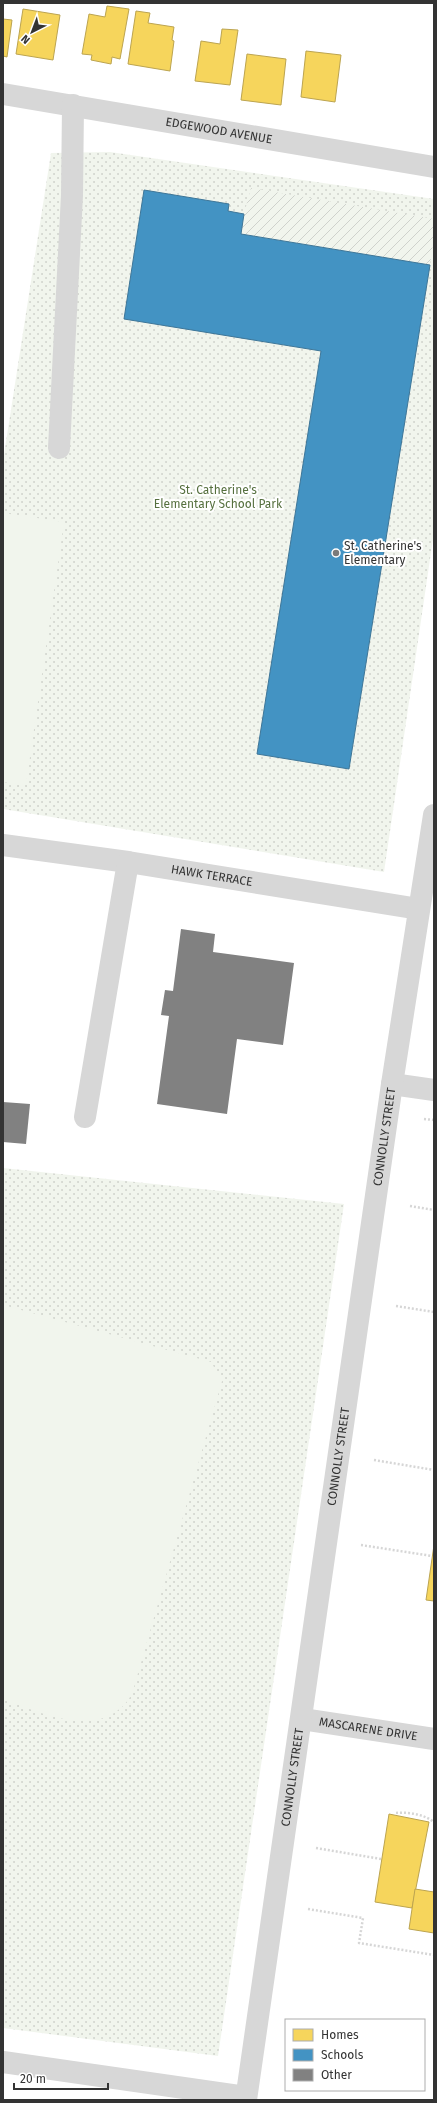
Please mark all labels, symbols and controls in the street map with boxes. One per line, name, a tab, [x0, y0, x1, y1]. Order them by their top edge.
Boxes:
north arrow	[12, 12, 52, 52]
text: N	[19, 32, 33, 46]
street label: EDGEWOOD AVENUE	[164, 115, 273, 146]
park label: St. Catherine's Elementary School Park	[154, 483, 283, 511]
place label: St. Catherine's Elementary	[344, 539, 422, 567]
marker: St. Catherine's Elementary	[331, 548, 341, 558]
street label: HAWK TERRACE	[170, 862, 254, 889]
street label: CONNOLLY STREET	[370, 1086, 398, 1187]
street label: CONNOLLY STREET	[324, 1406, 353, 1507]
street label: MASCARENE DRIVE	[318, 1715, 419, 1743]
street label: CONNOLLY STREET	[278, 1727, 306, 1827]
legend	[285, 2019, 425, 2091]
text: Homes	[321, 2028, 359, 2042]
text: Schools	[321, 2048, 364, 2062]
scale bar	[14, 2065, 108, 2091]
text: Other	[321, 2068, 352, 2082]
text: 20 m	[20, 2072, 46, 2086]

